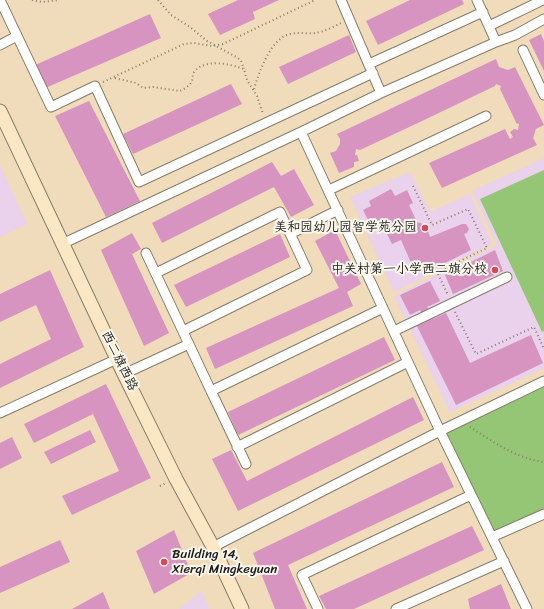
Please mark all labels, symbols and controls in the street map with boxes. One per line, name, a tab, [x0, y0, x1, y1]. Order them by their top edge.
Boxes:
place label: 美和园幼儿园智学苑分园	[274, 220, 417, 236]
marker: 美和园幼儿园智学苑分园	[420, 223, 430, 233]
place label: 中关村第一小学西二旗分校	[331, 262, 487, 278]
marker: 中关村第一小学西二旗分校	[490, 265, 500, 275]
street label: 西二旗西路	[98, 328, 140, 394]
place label: Building 14, Xierqi Mingkeyuan	[172, 547, 277, 578]
marker: Building 14, Xierqi Mingkeyuan	[159, 557, 169, 567]

